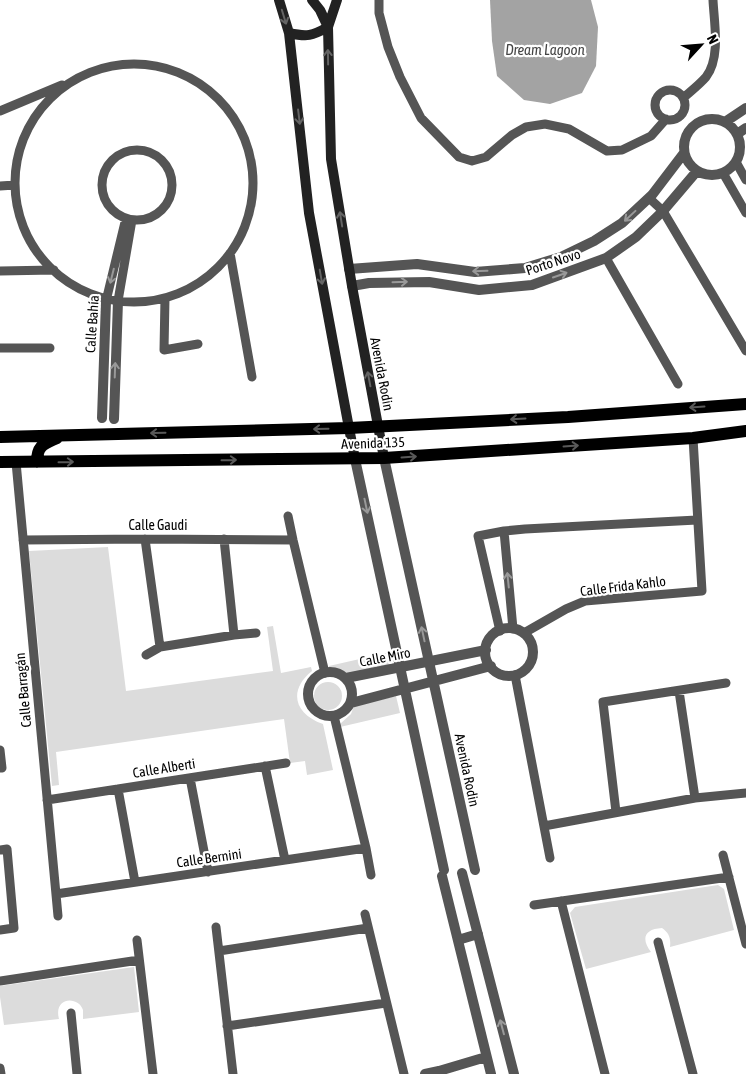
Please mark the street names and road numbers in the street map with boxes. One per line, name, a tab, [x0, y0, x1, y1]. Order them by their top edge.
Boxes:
street label: Porto Novo	[524, 246, 582, 278]
street label: Calle Bahía	[82, 294, 102, 354]
street label: Avenida Rodin	[367, 336, 397, 412]
street label: Avenida 135	[341, 434, 405, 452]
street label: Calle Gaudi	[129, 517, 187, 533]
street label: Calle Frida Kahlo	[579, 573, 667, 599]
street label: Calle Miro	[358, 644, 412, 670]
street label: Calle Barragán	[12, 652, 34, 728]
street label: Avenida Rodin	[451, 732, 483, 808]
street label: Calle Alberti	[132, 755, 196, 781]
street label: Calle Bernini	[175, 846, 243, 870]

